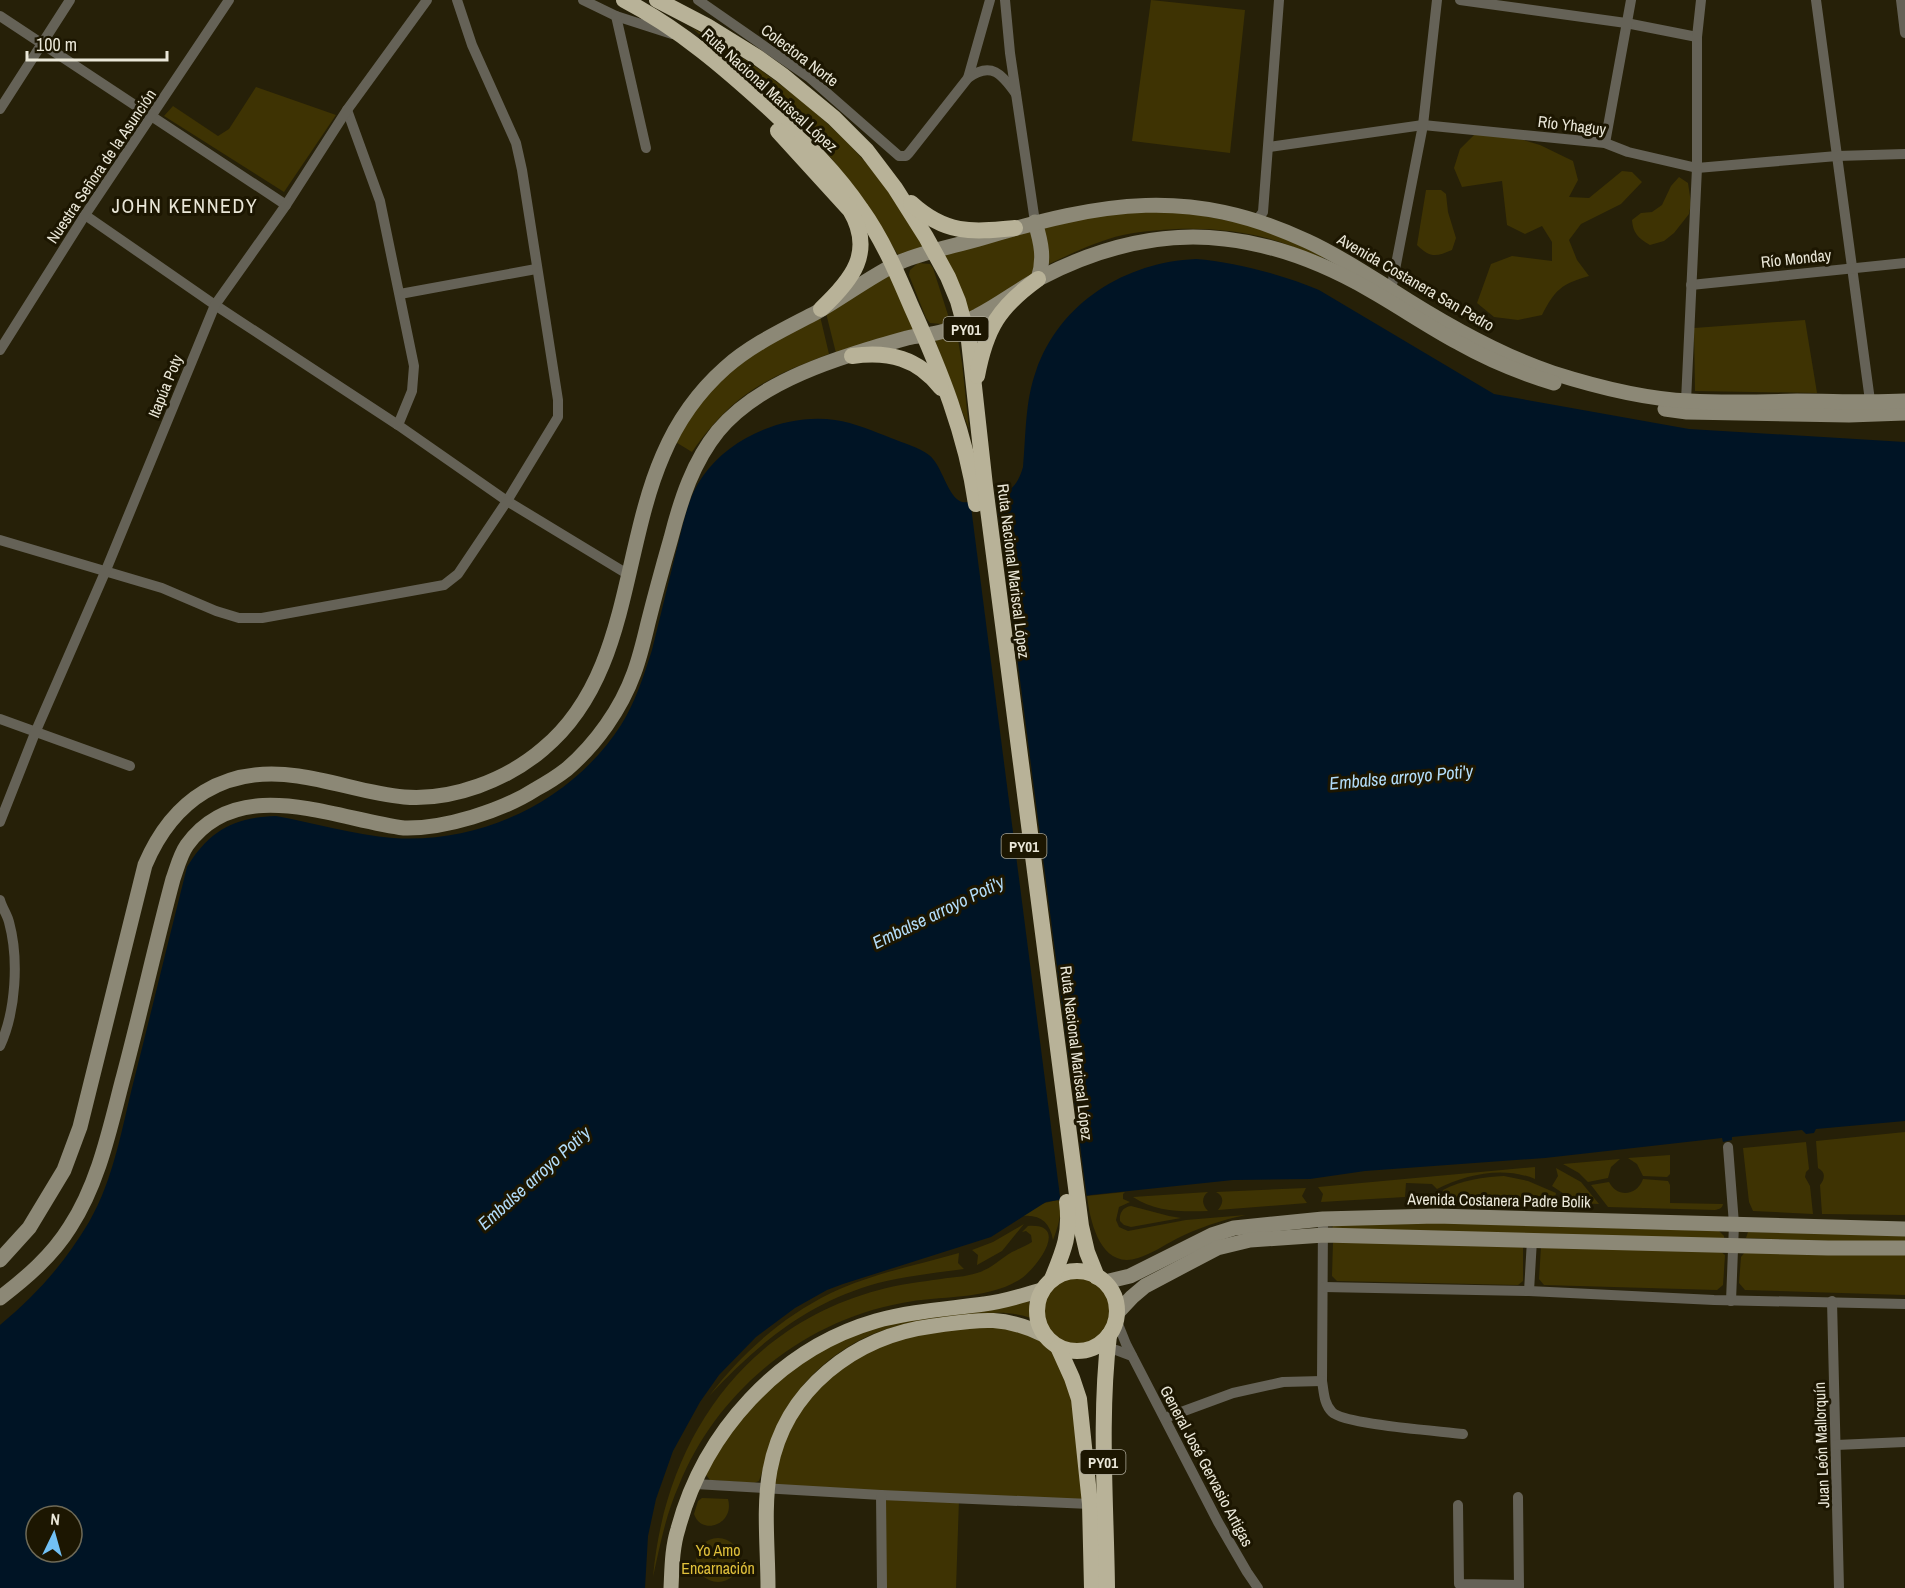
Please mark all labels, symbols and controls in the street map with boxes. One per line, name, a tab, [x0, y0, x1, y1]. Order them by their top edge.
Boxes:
street label: Colectora Norte	[757, 19, 843, 91]
street label: Ruta Nacional Mariscal López	[697, 23, 843, 157]
scale bar	[27, 24, 166, 62]
text: 100 m	[36, 32, 77, 57]
street label: Nuestra Señora de la Asunción	[41, 85, 161, 247]
street label: Río Yhaguy	[1537, 110, 1608, 140]
district label: JOHN KENNEDY	[112, 192, 258, 219]
street label: Avenida Costanera San Pedro	[1333, 228, 1498, 336]
street label: Río Monday	[1760, 243, 1833, 273]
road number: PY01	[944, 317, 988, 341]
street label: Itapúa Poty	[142, 351, 188, 421]
street label: Ruta Nacional Mariscal López	[992, 482, 1036, 660]
water label: Embalse arroyo Poti'y	[1328, 758, 1475, 796]
road number: PY01	[1002, 834, 1046, 858]
water label: Embalse arroyo Poti'y	[868, 869, 1010, 955]
street label: Ruta Nacional Mariscal López	[1055, 964, 1099, 1142]
water label: Embalse arroyo Poti'y	[472, 1119, 597, 1235]
street label: Avenida Costanera Padre Bolik	[1406, 1187, 1591, 1213]
street label: General José Gervasio Artigas	[1155, 1382, 1259, 1550]
street label: Juan León Mallorquín	[1808, 1382, 1834, 1508]
road number: PY01	[1080, 1450, 1126, 1474]
north arrow	[24, 1504, 84, 1564]
text: N	[50, 1508, 61, 1530]
park label: Yo Amo Encarnación	[681, 1539, 755, 1579]

